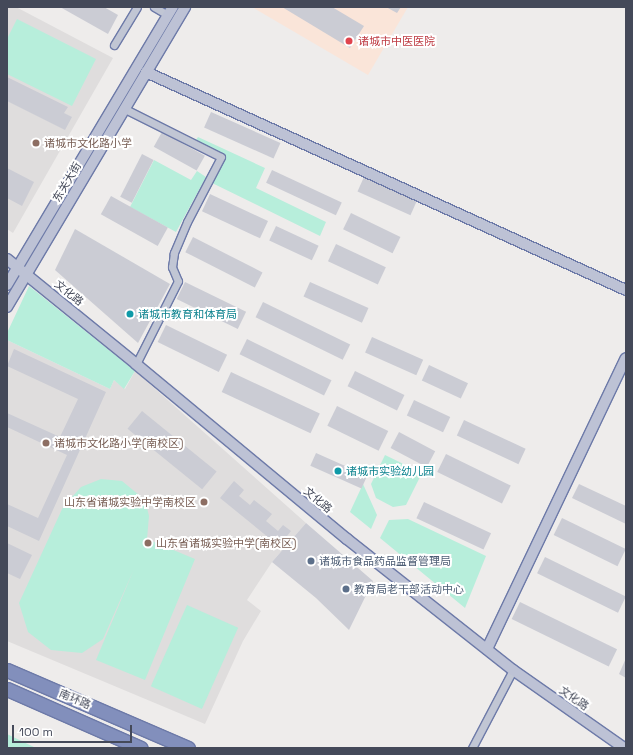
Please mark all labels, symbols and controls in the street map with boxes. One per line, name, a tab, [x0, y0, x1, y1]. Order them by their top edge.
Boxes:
place label: 诸城市中医医院	[358, 34, 435, 48]
marker: 诸城市中医医院	[343, 35, 355, 47]
place label: 诸城市文化路小学	[44, 136, 132, 150]
marker: 诸城市文化路小学	[31, 138, 41, 148]
street label: 东关大街	[50, 160, 84, 204]
street label: 文化路	[52, 277, 86, 309]
place label: 诸城市教育和体育局	[138, 307, 237, 321]
marker: 诸城市教育和体育局	[125, 309, 135, 319]
place label: 诸城市文化路小学(南校区)	[54, 436, 183, 450]
marker: 诸城市文化路小学(南校区)	[41, 438, 51, 448]
place label: 诸城市实验幼儿园	[346, 464, 434, 478]
marker: 诸城市实验幼儿园	[333, 466, 343, 476]
street label: 文化路	[301, 484, 335, 516]
place label: 山东省诸城实验中学南校区	[64, 495, 196, 509]
marker: 山东省诸城实验中学南校区	[199, 497, 209, 507]
place label: 山东省诸城实验中学(南校区)	[156, 536, 296, 550]
marker: 山东省诸城实验中学(南校区)	[143, 538, 153, 548]
place label: 诸城市食品药品监督管理局	[319, 554, 451, 568]
marker: 诸城市食品药品监督管理局	[306, 556, 316, 566]
place label: 教育局老干部活动中心	[354, 582, 464, 596]
marker: 教育局老干部活动中心	[341, 584, 351, 594]
street label: 文化路	[557, 683, 591, 713]
street label: 南环路	[57, 686, 93, 712]
scale bar	[14, 717, 134, 743]
text: 100 m	[19, 724, 53, 740]

